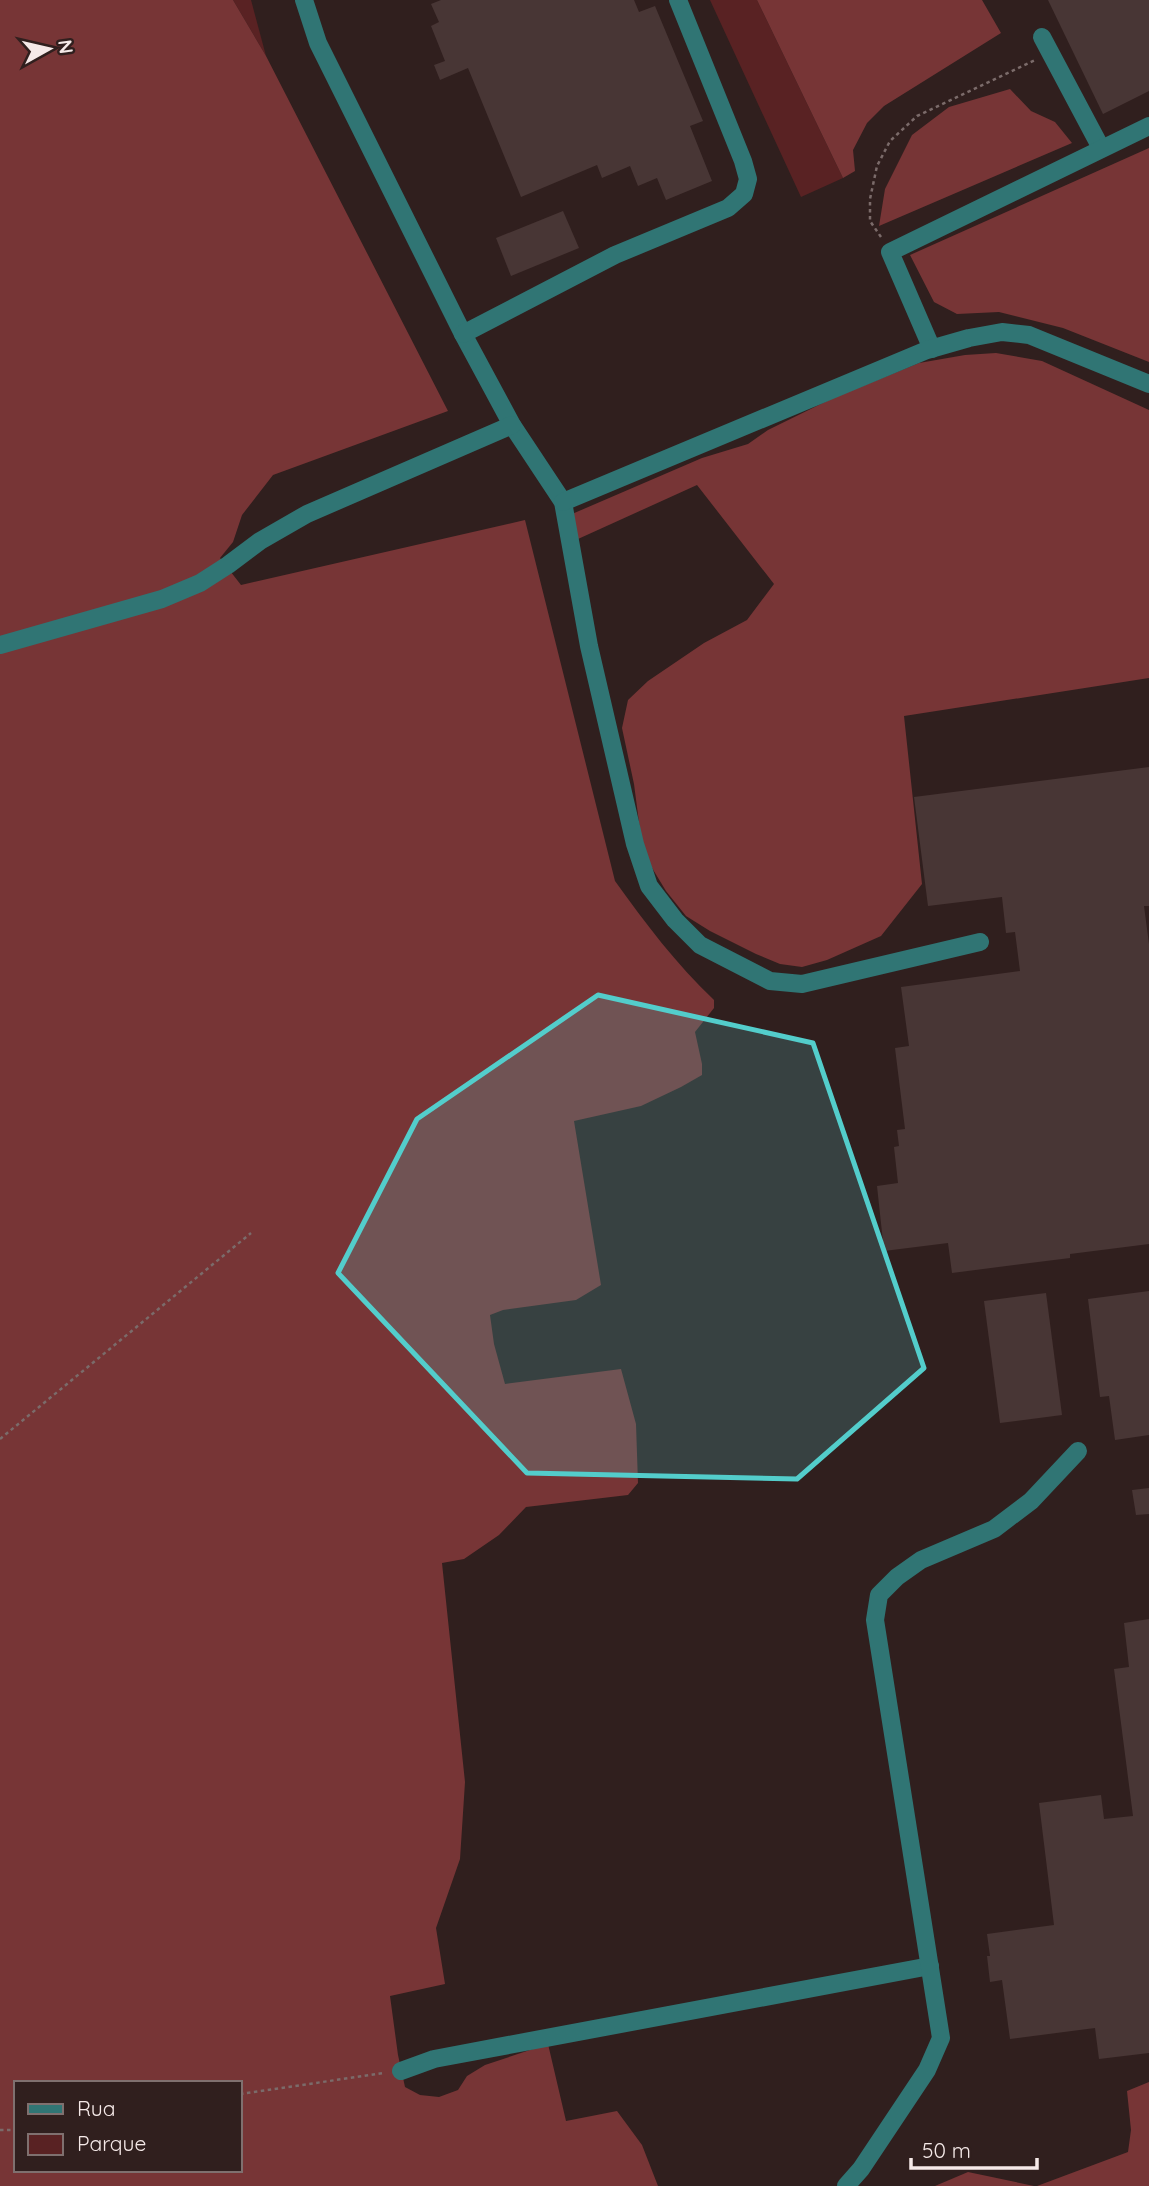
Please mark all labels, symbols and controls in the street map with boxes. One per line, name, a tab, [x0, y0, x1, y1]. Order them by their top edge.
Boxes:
north arrow	[14, 14, 84, 84]
text: N	[53, 38, 79, 55]
legend	[14, 2081, 242, 2172]
text: Rua	[77, 2095, 116, 2121]
scale bar	[911, 2126, 1037, 2170]
text: Parque	[77, 2130, 146, 2156]
text: 50 m	[922, 2137, 971, 2163]

